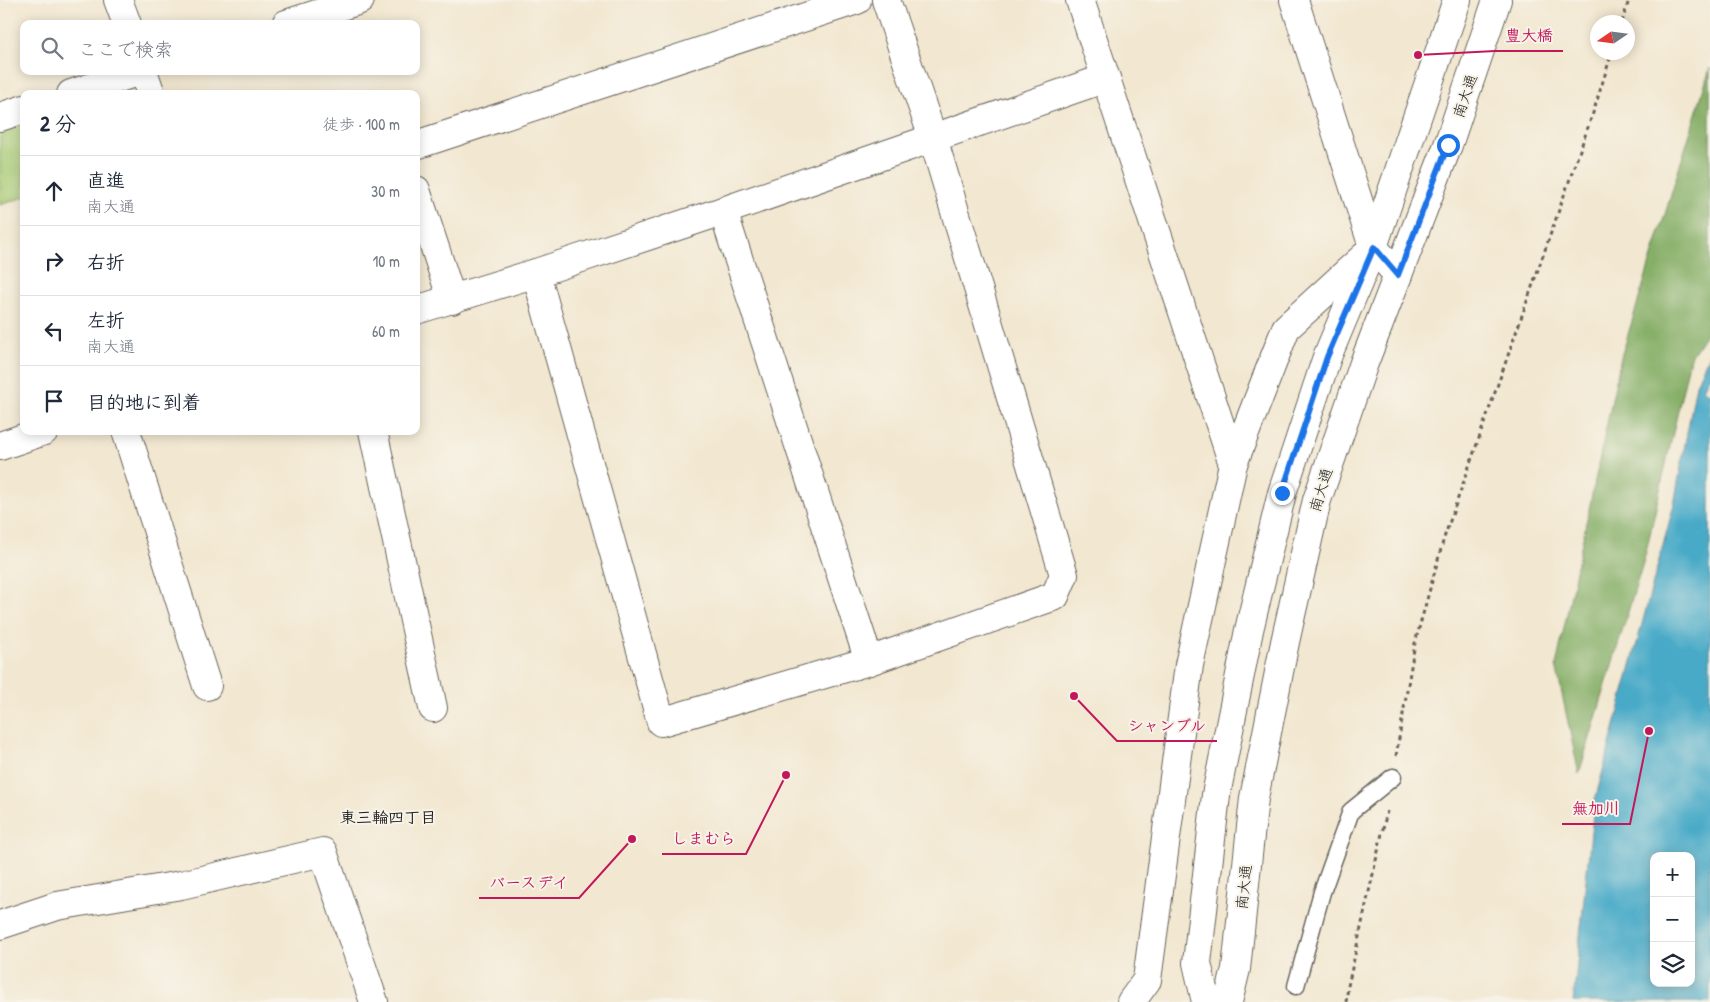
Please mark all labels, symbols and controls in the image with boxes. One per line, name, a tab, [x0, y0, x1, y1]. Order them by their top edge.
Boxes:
north arrow	[1590, 15, 1635, 60]
search box	[20, 20, 420, 75]
callout: 豊大橋	[1495, 20, 1563, 51]
text: 豊大橋	[1505, 24, 1553, 46]
icon: search	[38, 34, 66, 62]
text: ここで検索	[78, 36, 173, 62]
street label: 南大通	[1447, 71, 1482, 121]
text: 2 分	[40, 109, 76, 138]
text: 徒歩 · 100 m	[323, 113, 400, 135]
route start	[1437, 134, 1460, 157]
text: 直進	[87, 167, 125, 193]
icon: ahead	[40, 177, 68, 205]
text: 30 m	[371, 180, 400, 202]
text: 南大通	[87, 195, 135, 217]
icon: right	[40, 247, 68, 275]
text: 右折	[87, 249, 125, 275]
text: 10 m	[372, 250, 400, 272]
text: 左折	[87, 307, 125, 333]
icon: left	[40, 317, 68, 345]
text: 60 m	[372, 320, 400, 342]
text: 南大通	[87, 335, 135, 357]
icon: arrive	[40, 387, 68, 415]
text: 目的地に到着	[87, 389, 201, 415]
street label: 南大通	[1304, 465, 1337, 514]
route end	[1271, 482, 1294, 505]
callout: シャンブル	[1117, 710, 1217, 741]
text: シャンブル	[1128, 714, 1206, 736]
callout: 無加川	[1562, 793, 1630, 824]
text: 無加川	[1572, 797, 1620, 819]
district label: 東三輪四丁目	[340, 806, 436, 828]
callout: しまむら	[662, 823, 746, 854]
text: しまむら	[672, 827, 736, 849]
map controls	[1650, 852, 1695, 987]
button: +	[1650, 852, 1695, 897]
street label: 南大通	[1231, 863, 1256, 910]
callout: バースデイ	[479, 867, 579, 898]
text: バースデイ	[489, 871, 569, 893]
button: −	[1650, 897, 1695, 942]
button: layers	[1650, 942, 1695, 987]

